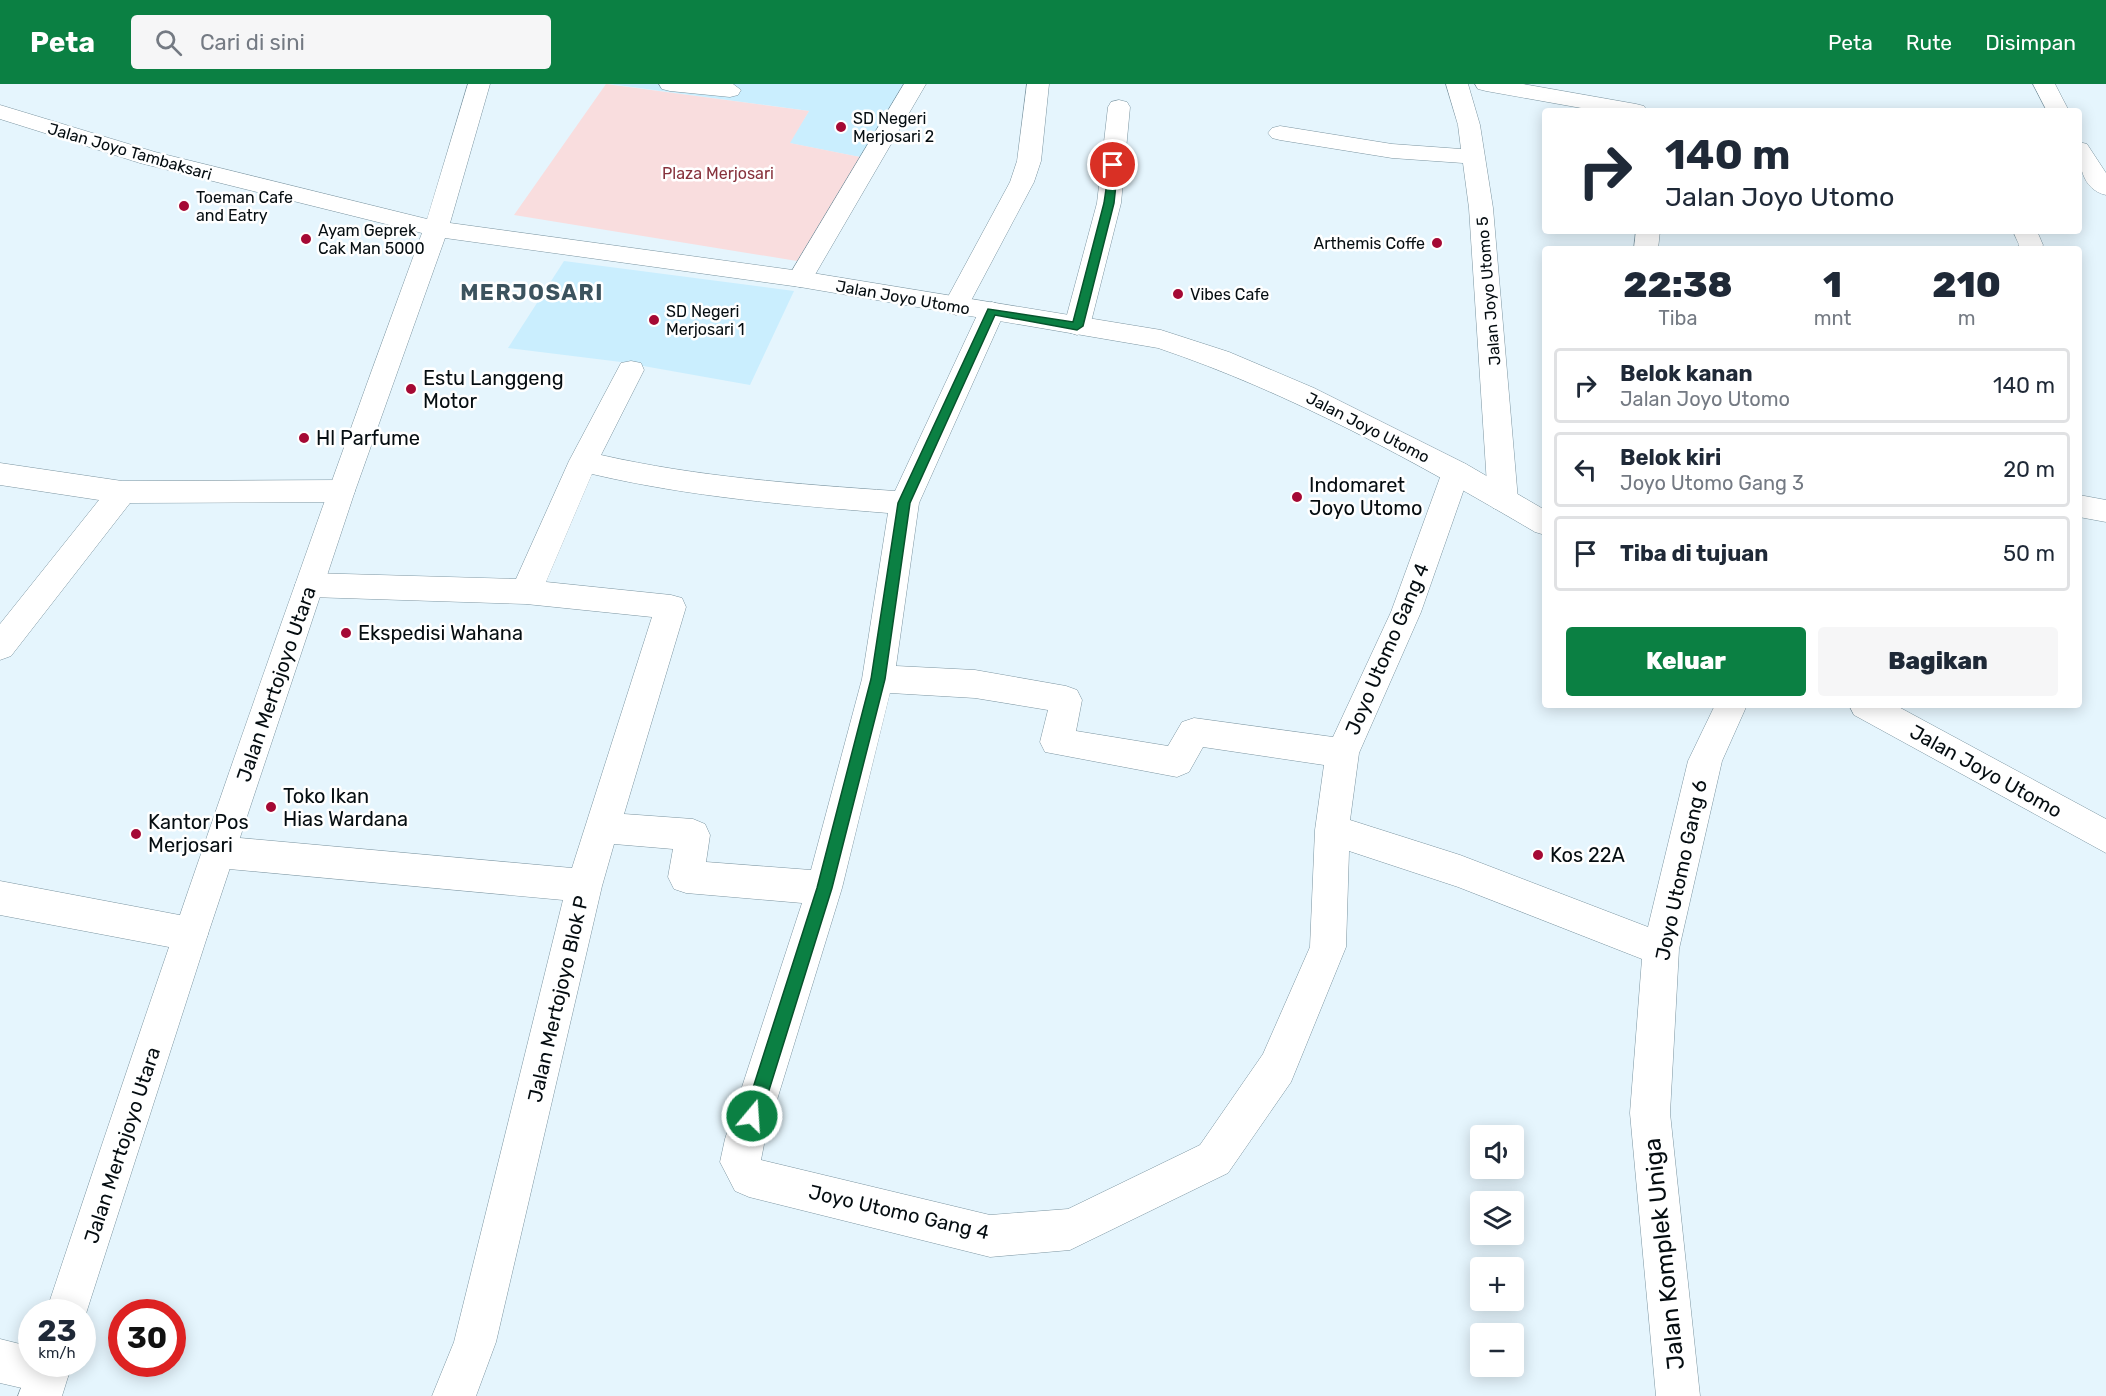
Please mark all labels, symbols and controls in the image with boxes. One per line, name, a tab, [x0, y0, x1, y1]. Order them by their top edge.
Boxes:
search box	[131, 15, 551, 69]
text: Peta	[30, 26, 95, 59]
icon: search	[152, 26, 185, 59]
text: Cari di sini	[200, 29, 305, 56]
text: Peta	[1828, 30, 1873, 55]
text: Rute	[1906, 30, 1952, 55]
text: Disimpan	[1985, 30, 2076, 55]
place label: SD Negeri Merjosari 2	[853, 109, 934, 146]
street label: Jalan Joyo Tambaksari	[46, 119, 214, 184]
marker: SD Negeri Merjosari 2	[834, 120, 848, 134]
text: 140 m	[1665, 130, 1791, 180]
icon: right	[1566, 132, 1644, 210]
pin	[1087, 139, 1138, 190]
icon: arrive	[1096, 148, 1129, 181]
park label: Plaza Merjosari	[662, 164, 774, 183]
text: Jalan Joyo Utomo	[1665, 181, 1894, 213]
place label: Toeman Cafe and Eatry	[196, 188, 293, 225]
marker: Toeman Cafe and Eatry	[177, 199, 191, 213]
street label: Jalan Joyo Utomo 5	[1473, 216, 1504, 366]
place label: Ayam Geprek Cak Man 5000	[318, 221, 425, 258]
marker: Ayam Geprek Cak Man 5000	[299, 232, 313, 246]
place label: Arthemis Coffe	[1313, 234, 1425, 253]
marker: Arthemis Coffe	[1430, 236, 1444, 250]
text: 22:38	[1623, 263, 1733, 306]
text: 1	[1823, 263, 1842, 306]
text: 210	[1932, 263, 2001, 306]
street label: Jalan Joyo Utomo	[834, 276, 972, 319]
district label: MERJOSARI	[460, 279, 604, 306]
place label: Vibes Cafe	[1190, 285, 1269, 304]
marker: Vibes Cafe	[1171, 287, 1185, 301]
place label: SD Negeri Merjosari 1	[666, 302, 745, 339]
text: Tiba	[1658, 306, 1697, 330]
text: mnt	[1814, 306, 1851, 330]
text: m	[1958, 306, 1976, 330]
marker: SD Negeri Merjosari 1	[647, 313, 661, 327]
text: Belok kanan	[1620, 360, 1753, 387]
place label: Estu Langgeng Motor	[423, 366, 564, 413]
icon: right	[1569, 369, 1602, 402]
text: 140 m	[1993, 372, 2055, 399]
marker: Estu Langgeng Motor	[404, 382, 418, 396]
text: Jalan Joyo Utomo	[1620, 387, 1790, 411]
street label: Jalan Joyo Utomo	[1303, 388, 1433, 467]
place label: Hl Parfume	[316, 426, 420, 450]
marker: Hl Parfume	[297, 431, 311, 445]
text: Belok kiri	[1620, 444, 1721, 471]
icon: left	[1569, 453, 1602, 486]
text: 20 m	[2003, 456, 2055, 483]
text: Joyo Utomo Gang 3	[1620, 471, 1804, 495]
place label: Indomaret Joyo Utomo	[1309, 473, 1422, 520]
marker: Indomaret Joyo Utomo	[1290, 490, 1304, 504]
icon: arrive	[1569, 537, 1602, 570]
text: Tiba di tujuan	[1620, 540, 1768, 567]
text: 50 m	[2003, 540, 2055, 567]
street label: Joyo Utomo Gang 4	[1340, 559, 1434, 739]
street label: Jalan Mertojoyo Utara	[231, 583, 321, 785]
place label: Ekspedisi Wahana	[358, 621, 523, 645]
marker: Ekspedisi Wahana	[339, 626, 353, 640]
button: Keluar	[1566, 627, 1806, 696]
button: Bagikan	[1818, 627, 2058, 696]
street label: Jalan Joyo Utomo	[1906, 719, 2066, 823]
street label: Joyo Utomo Gang 6	[1650, 778, 1712, 962]
place label: Toko Ikan Hias Wardana	[283, 784, 408, 831]
marker: Toko Ikan Hias Wardana	[264, 800, 278, 814]
place label: Kantor Pos Merjosari	[148, 810, 249, 857]
marker: Kantor Pos Merjosari	[129, 827, 143, 841]
place label: Kos 22A	[1550, 843, 1625, 867]
marker: Kos 22A	[1531, 848, 1545, 862]
street label: Jalan Mertojoyo Blok P	[523, 893, 593, 1105]
street label: Jalan Mertojoyo Utara	[79, 1044, 165, 1246]
position arrow	[720, 1084, 784, 1148]
map controls	[1470, 1125, 1524, 1377]
button: sound	[1470, 1125, 1524, 1179]
street label: Jalan Komplek Uniga	[1638, 1137, 1690, 1371]
street label: Joyo Utomo Gang 4	[806, 1180, 992, 1244]
button: layers	[1470, 1191, 1524, 1245]
button: +	[1470, 1257, 1524, 1311]
speed limit sign: 30	[108, 1299, 186, 1377]
text: 23	[37, 1313, 77, 1349]
button: −	[1470, 1323, 1524, 1377]
text: km/h	[38, 1344, 76, 1362]

